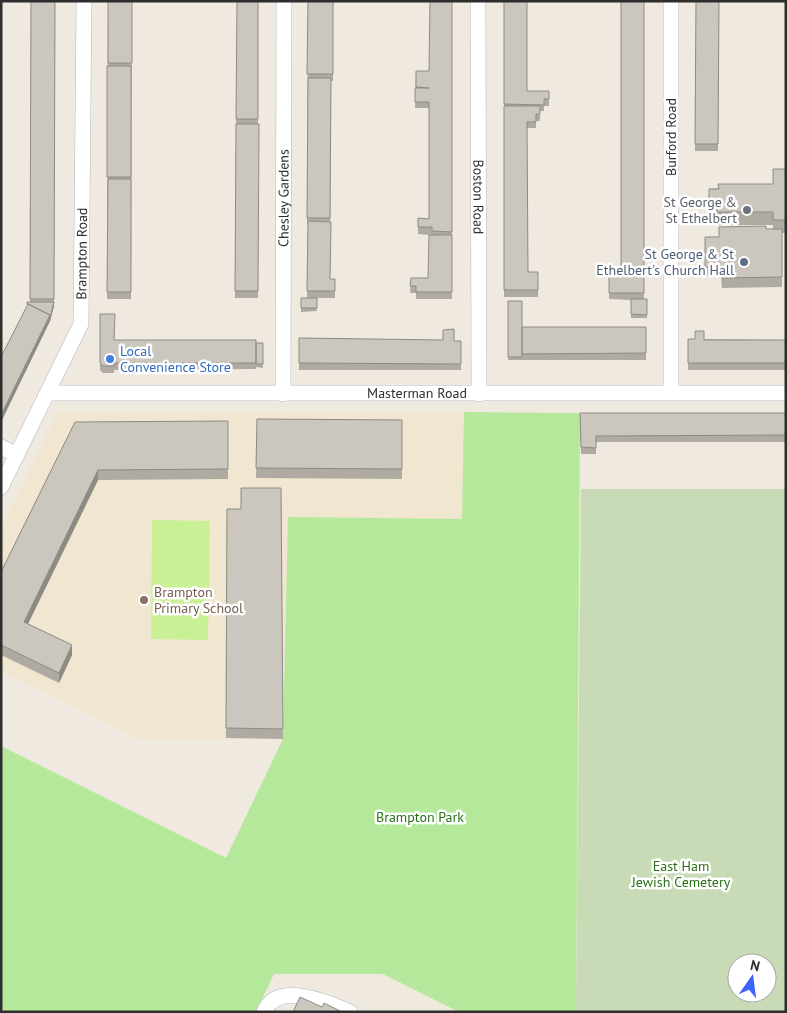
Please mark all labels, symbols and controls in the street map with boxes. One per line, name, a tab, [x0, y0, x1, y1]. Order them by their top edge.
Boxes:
street label: Burford Road	[662, 98, 680, 176]
street label: Chesley Gardens	[274, 149, 293, 247]
street label: Boston Road	[469, 160, 488, 234]
place label: St George & St Ethelbert	[664, 193, 737, 227]
marker: St George & St Ethelbert	[741, 204, 753, 216]
street label: Brampton Road	[72, 207, 91, 300]
place label: St George & St Ethelbert's Church Hall	[596, 245, 734, 279]
marker: St George & St Ethelbert's Church Hall	[738, 256, 750, 268]
place label: Local Convenience Store	[120, 342, 231, 376]
marker: Local Convenience Store	[104, 353, 116, 365]
street label: Masterman Road	[367, 384, 467, 402]
place label: Brampton Primary School	[154, 583, 243, 617]
marker: Brampton Primary School	[138, 594, 150, 606]
park label: Brampton Park	[376, 808, 464, 826]
park label: East Ham Jewish Cemetery	[631, 857, 731, 891]
north arrow	[727, 953, 777, 1003]
text: N	[749, 956, 762, 975]

